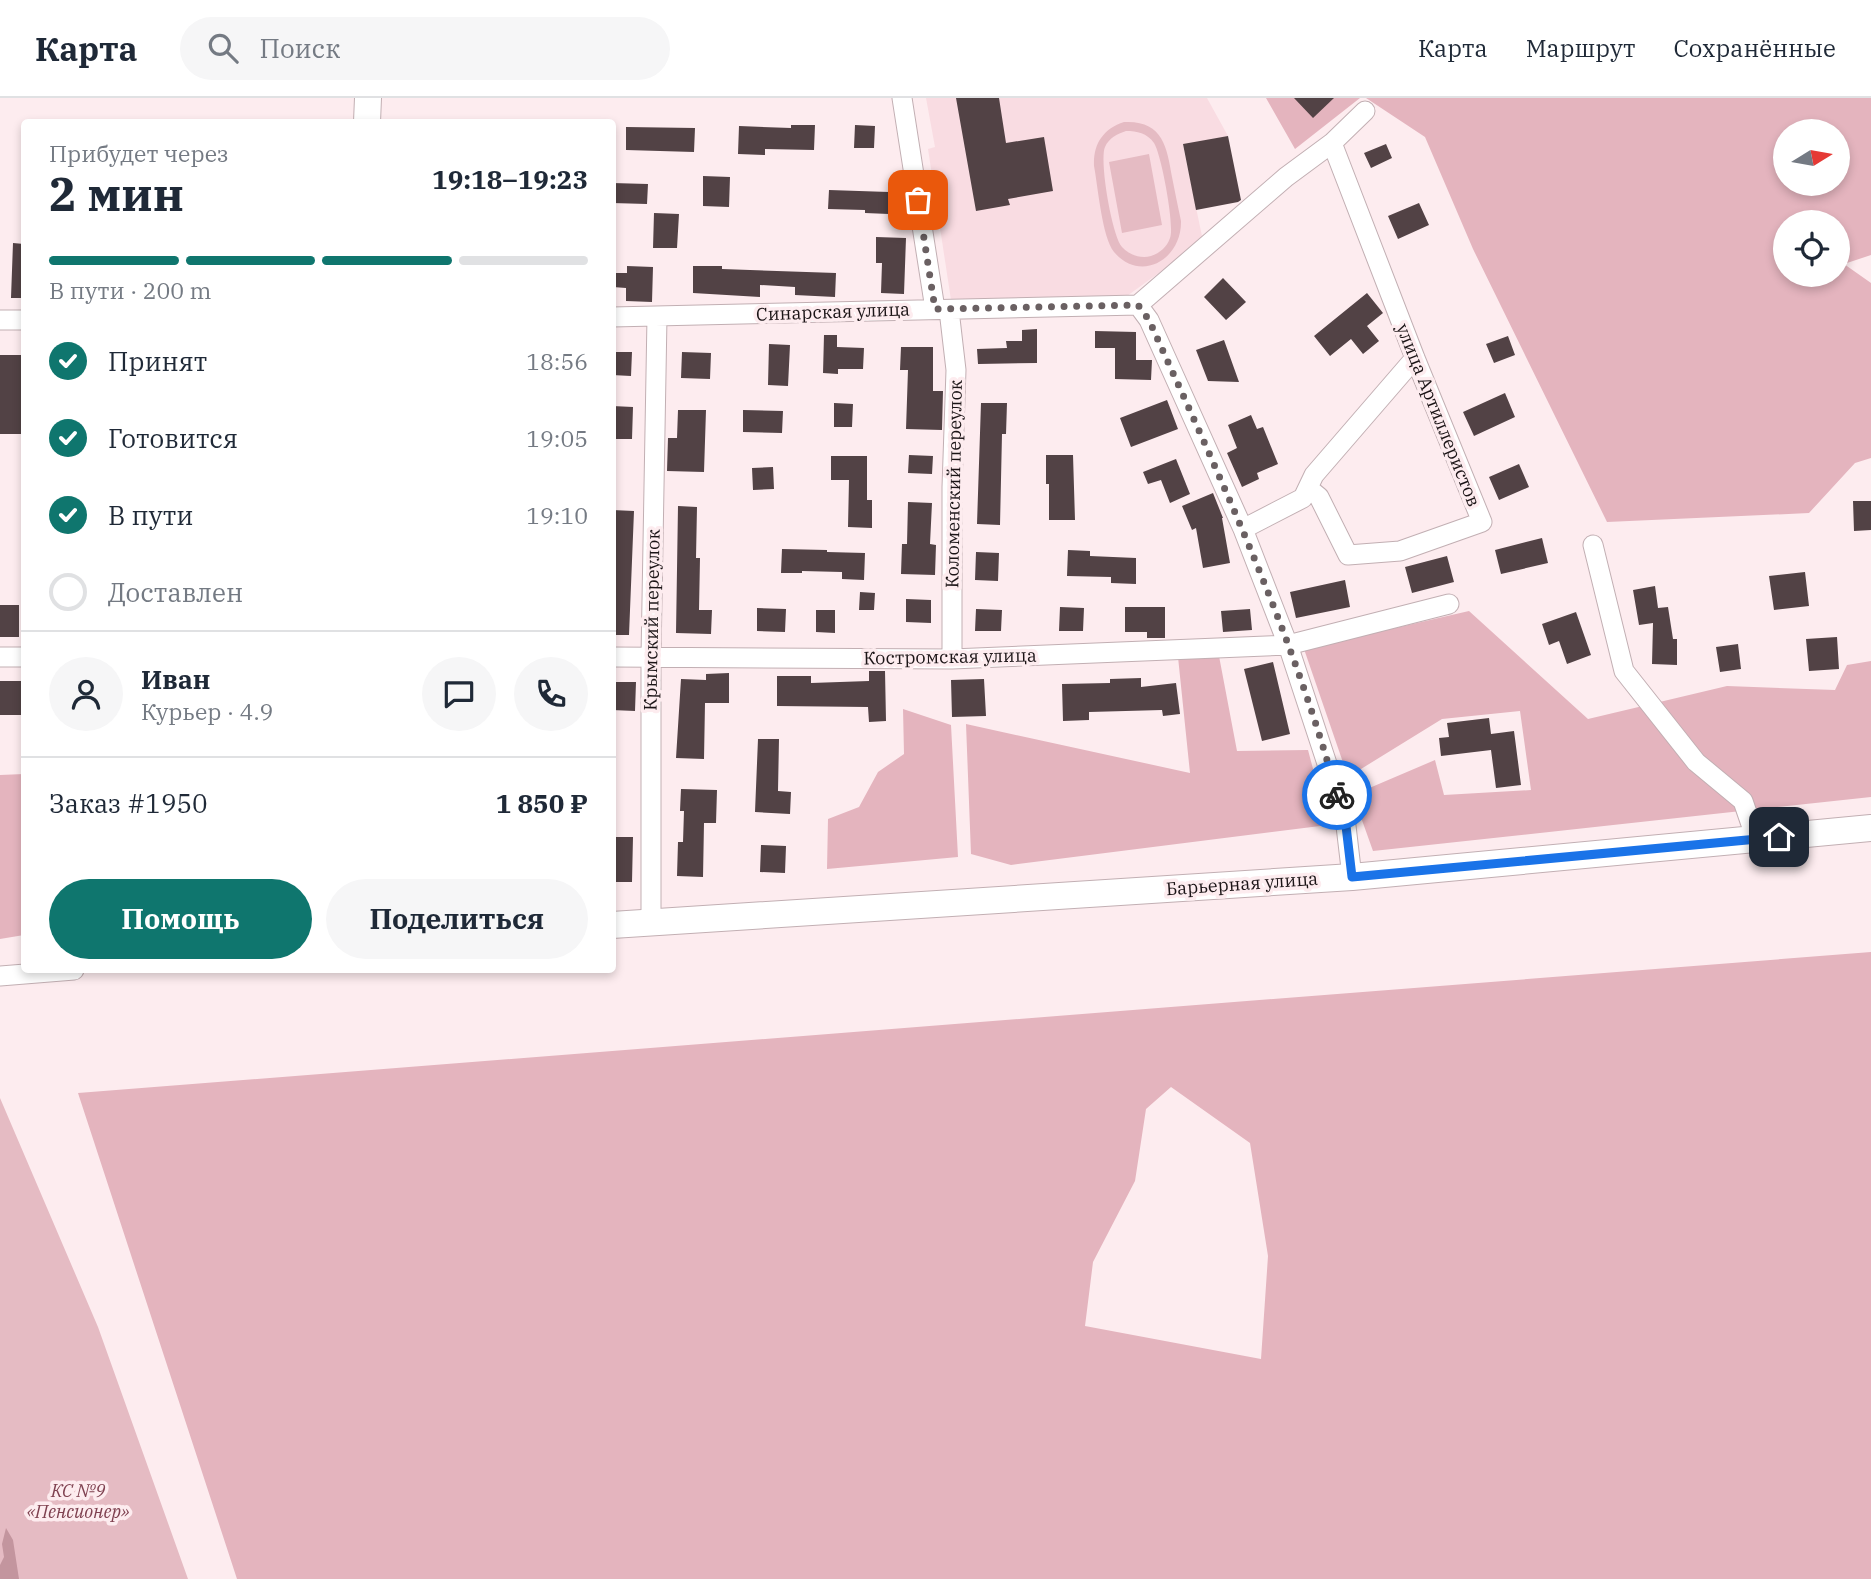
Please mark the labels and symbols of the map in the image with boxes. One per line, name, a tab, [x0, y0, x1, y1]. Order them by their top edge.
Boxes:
north arrow	[1773, 119, 1850, 196]
pin	[888, 170, 948, 230]
street label: Синарская улица	[756, 297, 910, 326]
street label: улица Артиллеристов	[1391, 320, 1486, 510]
street label: Коломенский переулок	[940, 379, 967, 588]
street label: Крымский переулок	[638, 529, 665, 711]
street label: Костромская улица	[863, 643, 1037, 670]
courier	[1302, 760, 1372, 830]
pin	[1749, 807, 1809, 867]
street label: Барьерная улица	[1165, 867, 1319, 900]
park label: КС №9 «Пенсионер»	[26, 1479, 130, 1523]

